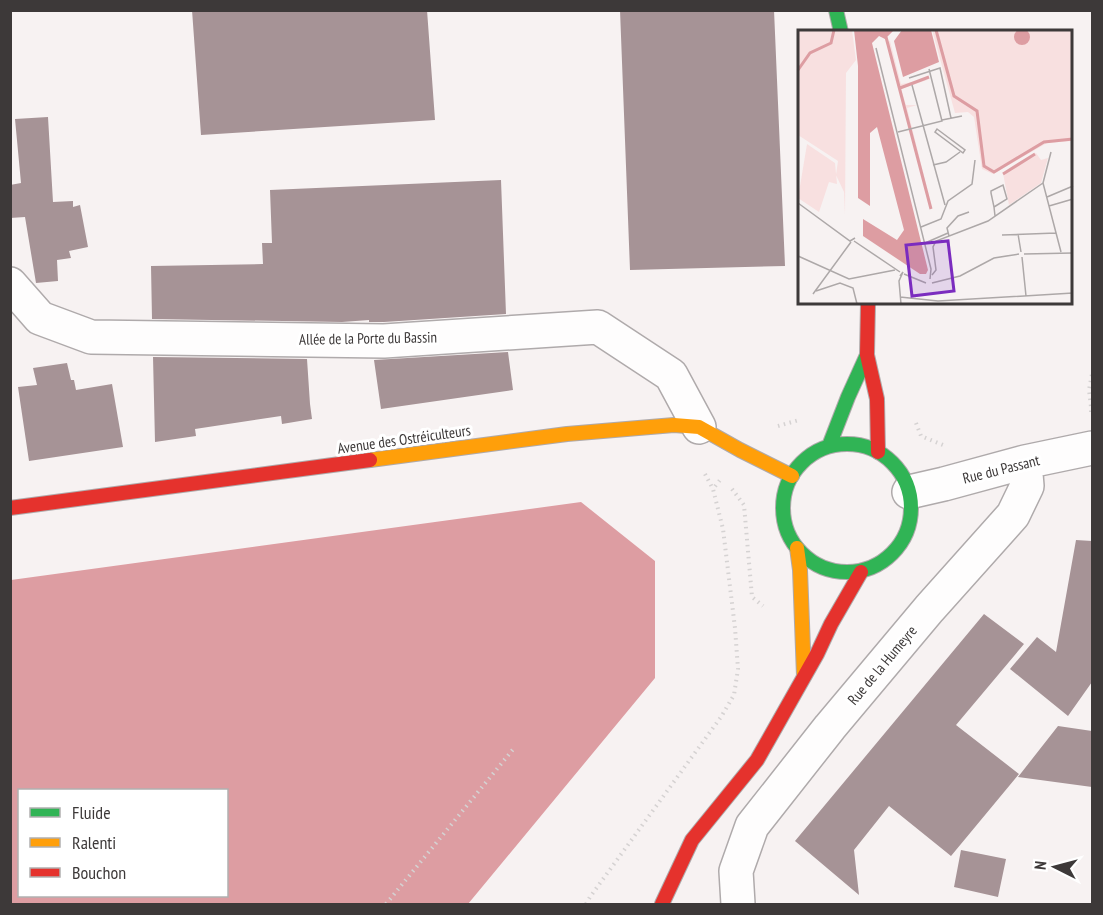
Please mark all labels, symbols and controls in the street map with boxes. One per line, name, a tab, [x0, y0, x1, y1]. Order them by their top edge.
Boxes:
inset map	[798, 30, 1073, 304]
street label: Allée de la Porte du Bassin	[299, 327, 437, 349]
street label: Avenue des Ostréiculteurs	[336, 420, 472, 458]
street label: Rue du Passant	[961, 450, 1041, 488]
street label: Rue de la Humeyre	[843, 621, 921, 709]
legend	[18, 789, 228, 897]
text: Fluide	[72, 801, 111, 824]
text: Ralenti	[72, 831, 116, 854]
north arrow	[1025, 837, 1085, 897]
text: N	[1030, 860, 1050, 871]
text: Bouchon	[72, 861, 126, 884]

